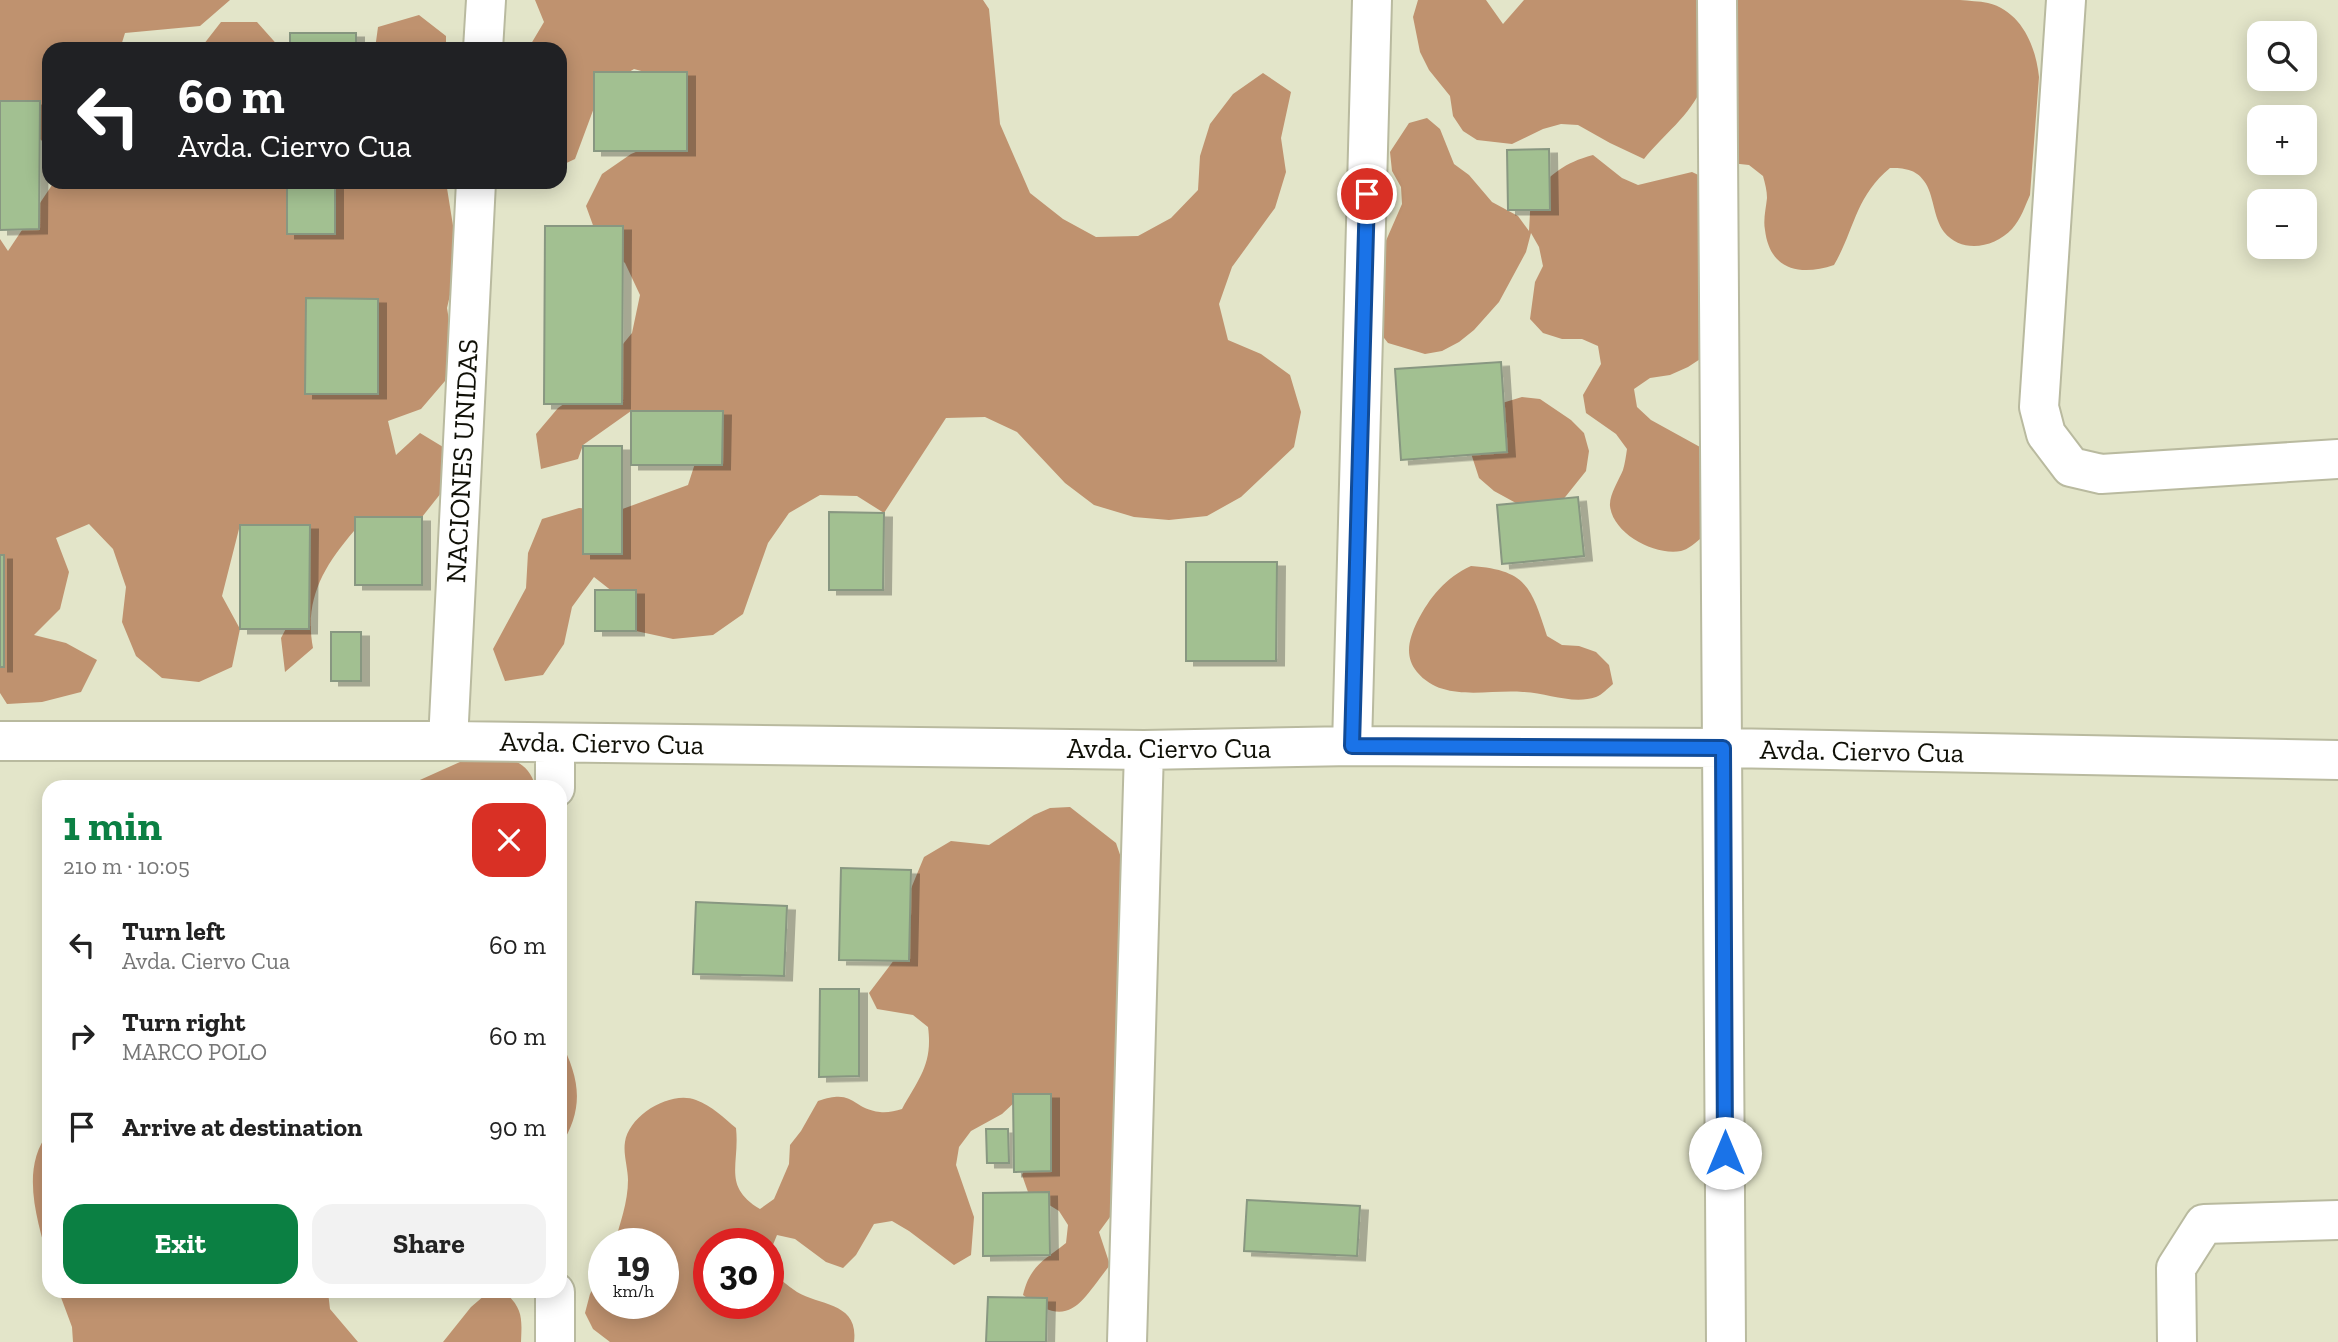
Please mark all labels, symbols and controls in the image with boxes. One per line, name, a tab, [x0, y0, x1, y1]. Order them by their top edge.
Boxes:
map controls	[2247, 21, 2317, 259]
button: search	[2247, 21, 2317, 91]
text: 60 m	[178, 67, 285, 126]
icon: left	[63, 70, 154, 161]
button: +	[2247, 105, 2317, 175]
text: Avda. Ciervo Cua	[178, 127, 412, 165]
pin	[1337, 164, 1397, 224]
icon: arrive	[1348, 175, 1386, 213]
button: −	[2247, 189, 2317, 259]
street label: NACIONES UNIDAS	[439, 338, 485, 584]
street label: Avda. Ciervo Cua	[499, 725, 705, 761]
street label: Avda. Ciervo Cua	[1067, 732, 1272, 765]
street label: Avda. Ciervo Cua	[1759, 733, 1965, 769]
text: 1 min	[63, 800, 162, 851]
button: close	[472, 803, 546, 877]
text: 210 m · 10:05	[63, 852, 190, 880]
text: Turn left	[122, 915, 225, 947]
icon: left	[63, 926, 101, 964]
text: 60 m	[489, 929, 546, 961]
text: Avda. Ciervo Cua	[122, 947, 290, 975]
text: Turn right	[122, 1006, 245, 1038]
icon: right	[63, 1017, 101, 1055]
text: 60 m	[489, 1020, 546, 1052]
text: MARCO POLO	[122, 1038, 267, 1066]
icon: arrive	[63, 1108, 101, 1146]
text: Arrive at destination	[122, 1111, 362, 1143]
text: 90 m	[489, 1111, 546, 1143]
position arrow	[1688, 1116, 1762, 1190]
button: Exit	[63, 1204, 298, 1284]
button: Share	[312, 1204, 546, 1284]
speed limit sign: 30	[693, 1228, 784, 1319]
text: 19	[617, 1243, 650, 1285]
text: km/h	[613, 1280, 654, 1302]

